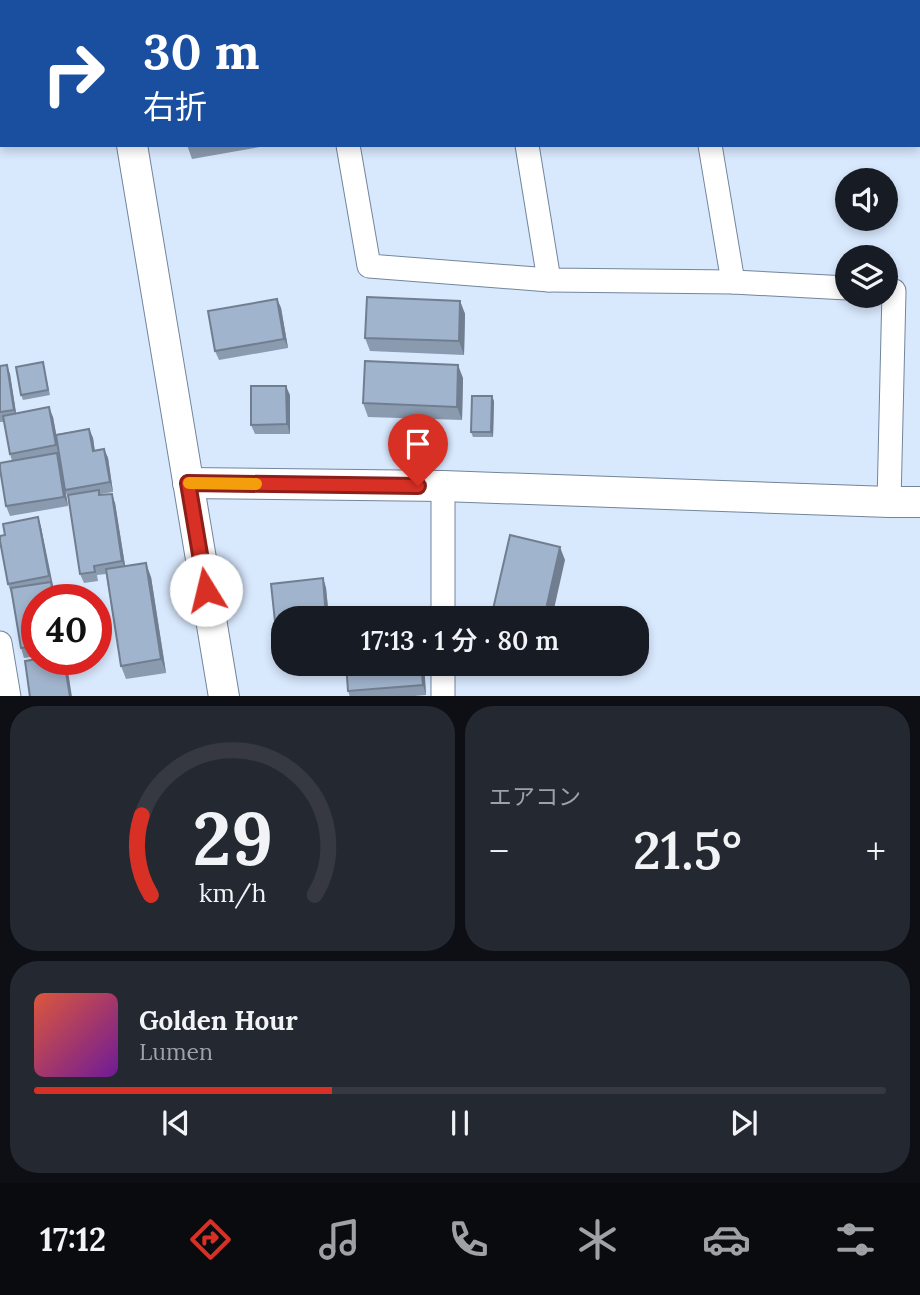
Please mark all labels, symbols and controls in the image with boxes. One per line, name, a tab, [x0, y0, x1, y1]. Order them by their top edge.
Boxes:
text: 30 m	[143, 20, 260, 82]
icon: right	[28, 28, 119, 119]
text: 右折	[143, 86, 207, 127]
map controls	[835, 168, 898, 308]
button: sound	[835, 168, 898, 231]
button: layers	[835, 245, 898, 308]
pin	[388, 414, 448, 486]
icon: arrive	[399, 425, 437, 463]
position arrow	[169, 553, 243, 627]
speed limit sign: 40	[21, 584, 112, 675]
text: 17:13 · 1 分 · 80 m	[361, 624, 559, 657]
text: エアコン	[489, 782, 581, 811]
text: 29	[192, 792, 273, 885]
text: 21.5°	[633, 817, 742, 883]
text: −	[489, 827, 509, 875]
text: +	[866, 827, 886, 875]
text: km/h	[199, 876, 266, 908]
text: Golden Hour	[139, 1004, 298, 1037]
text: Lumen	[139, 1037, 213, 1066]
icon: previous	[157, 1104, 195, 1142]
icon: pause	[441, 1104, 479, 1142]
icon: next	[725, 1104, 763, 1142]
icon: directions	[186, 1215, 235, 1264]
icon: music	[315, 1215, 364, 1264]
icon: phone	[444, 1215, 493, 1264]
icon: climate	[573, 1215, 622, 1264]
icon: car	[702, 1215, 751, 1264]
icon: filters	[831, 1215, 880, 1264]
text: 17:12	[40, 1219, 106, 1260]

